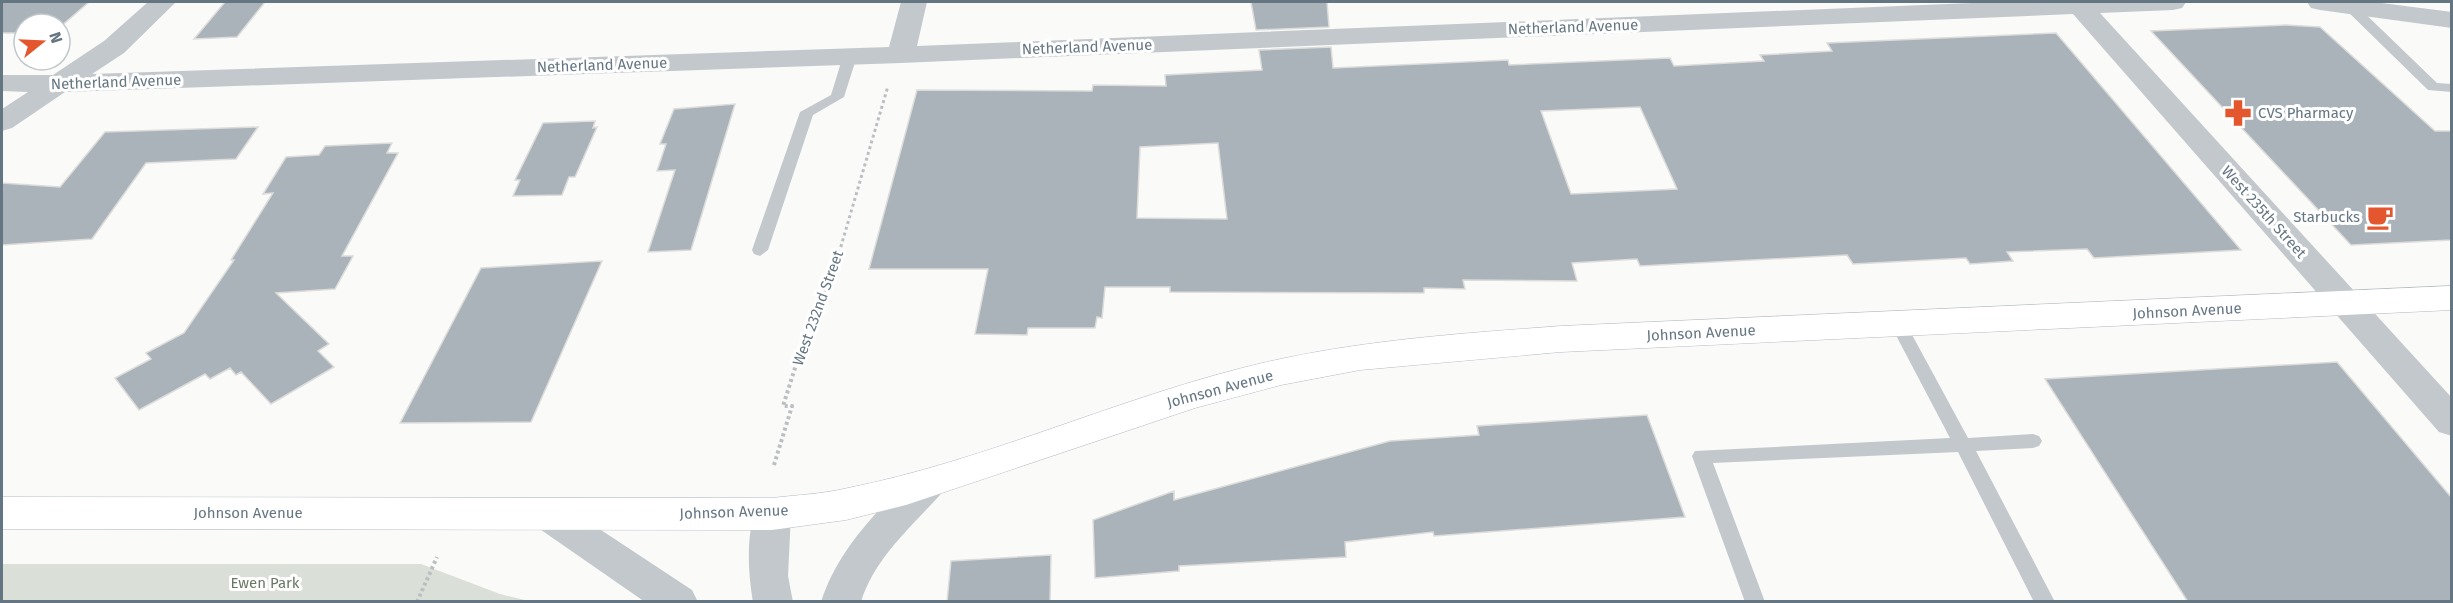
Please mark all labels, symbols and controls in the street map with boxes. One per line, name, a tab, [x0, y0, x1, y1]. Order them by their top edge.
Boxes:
north arrow	[12, 12, 72, 72]
street label: Netherland Avenue	[1507, 16, 1639, 38]
text: N	[45, 30, 66, 45]
street label: Netherland Avenue	[1021, 36, 1153, 58]
street label: Netherland Avenue	[536, 54, 668, 76]
street label: Netherland Avenue	[50, 71, 182, 93]
pharmacy icon: CVS Pharmacy	[2223, 98, 2253, 128]
place label: CVS Pharmacy	[2258, 104, 2354, 122]
street label: West 235th Street	[2218, 162, 2311, 262]
cafe icon: Starbucks	[2365, 202, 2395, 232]
place label: Starbucks	[2293, 208, 2360, 226]
street label: West 232nd Street	[789, 247, 847, 368]
street label: Johnson Avenue	[2132, 299, 2242, 323]
street label: Johnson Avenue	[1646, 321, 1756, 345]
street label: Johnson Avenue	[1165, 366, 1275, 412]
street label: Johnson Avenue	[679, 501, 789, 523]
street label: Johnson Avenue	[193, 504, 303, 522]
park label: Ewen Park	[230, 574, 300, 592]

